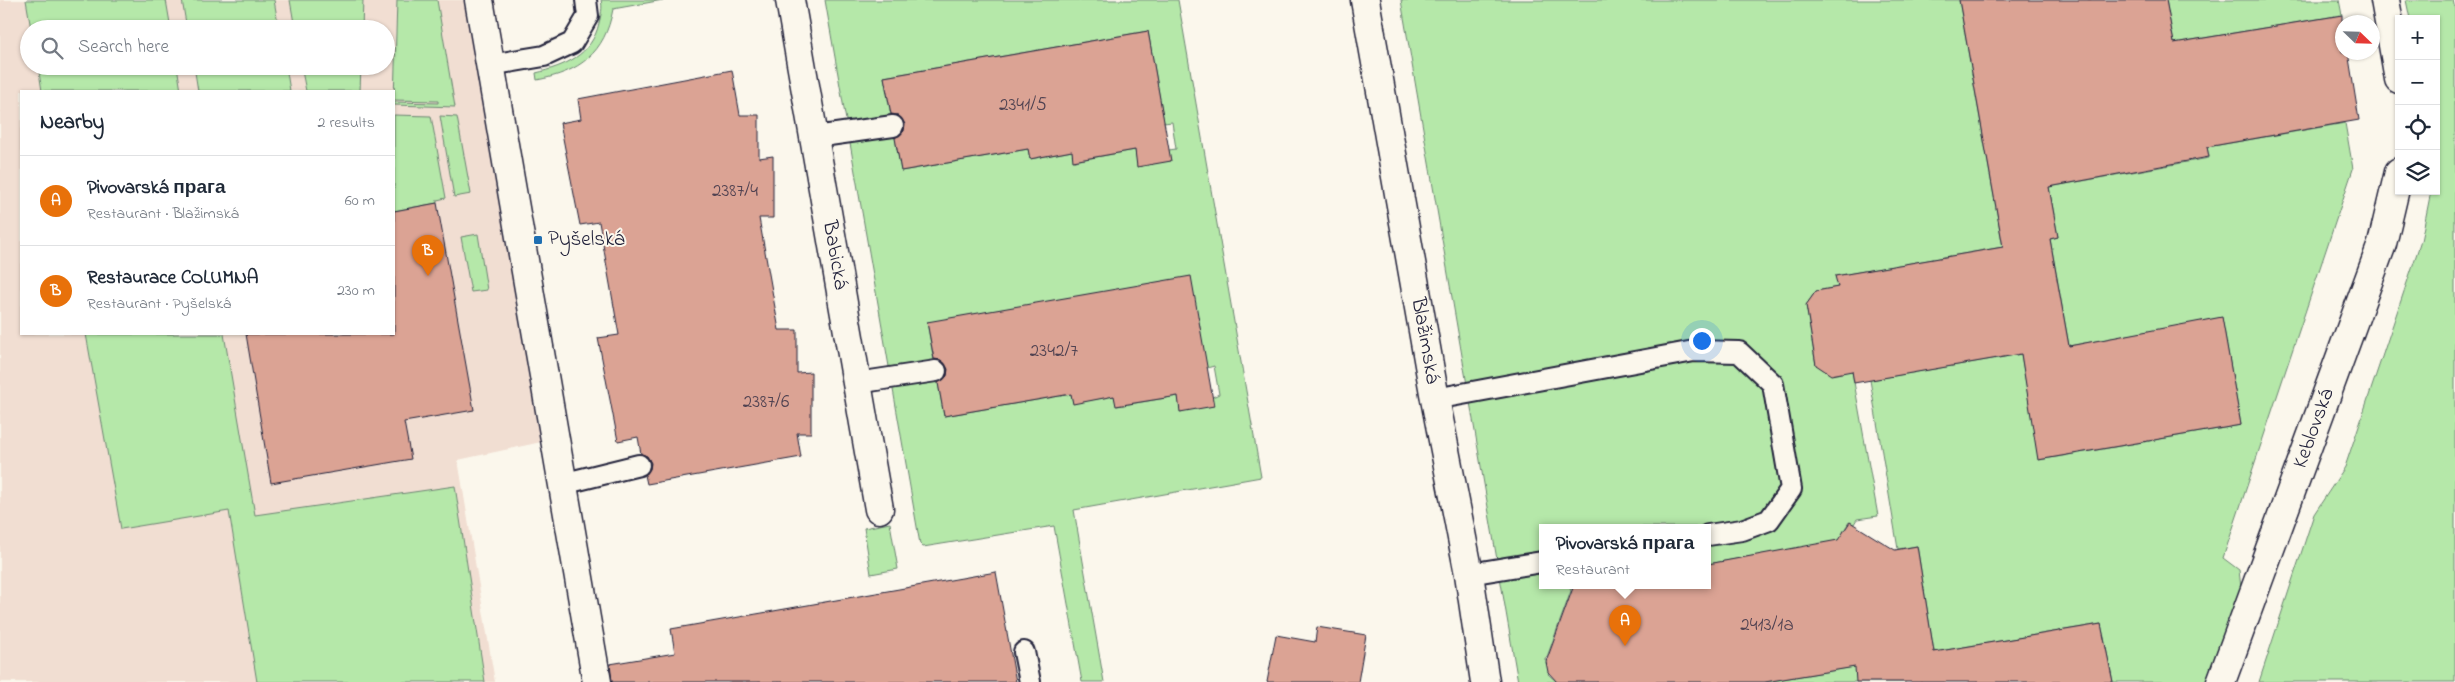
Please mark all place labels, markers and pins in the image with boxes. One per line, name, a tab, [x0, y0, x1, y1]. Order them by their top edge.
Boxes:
place label: Pyšelská	[548, 225, 625, 257]
marker: Pyšelská	[532, 234, 544, 246]
pin: B	[412, 235, 444, 276]
pin: A	[1609, 605, 1641, 646]

